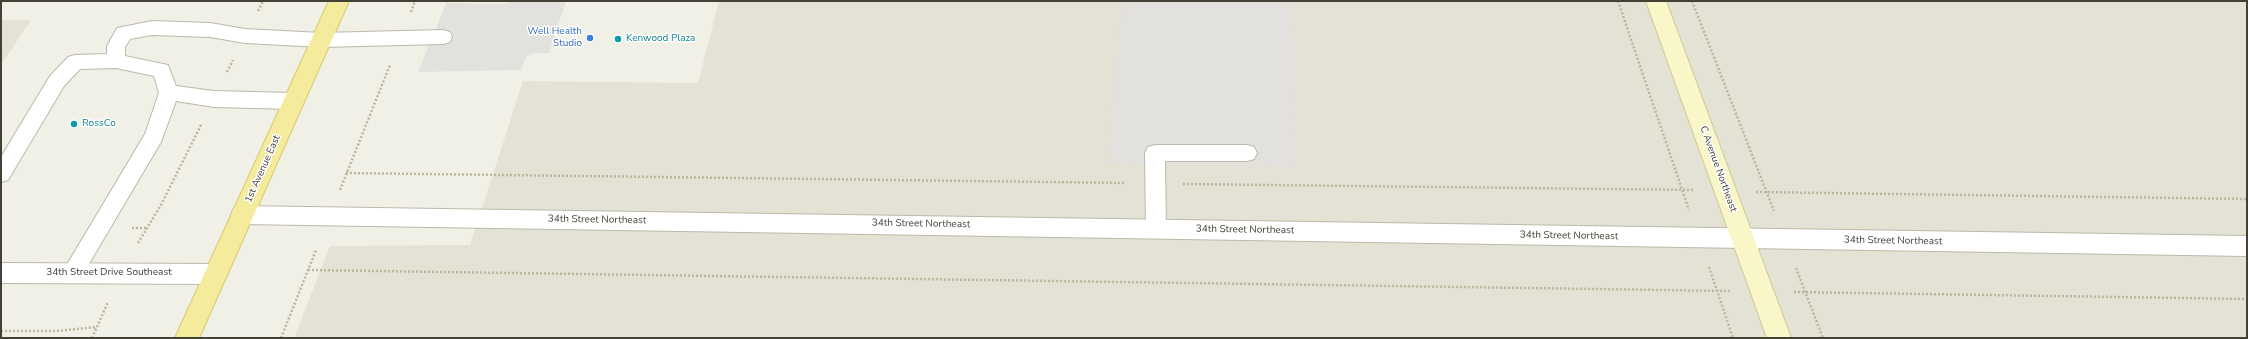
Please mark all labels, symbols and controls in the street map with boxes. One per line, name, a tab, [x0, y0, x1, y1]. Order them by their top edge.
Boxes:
place label: Well Health Studio	[527, 26, 582, 50]
marker: Well Health Studio	[585, 33, 595, 43]
place label: Kenwood Plaza	[626, 33, 695, 45]
marker: Kenwood Plaza	[613, 34, 623, 44]
place label: RossCo	[82, 118, 116, 130]
marker: RossCo	[69, 119, 79, 129]
street label: C Avenue Northeast	[1697, 124, 1739, 214]
street label: 1st Avenue East	[243, 133, 283, 205]
street label: 34th Street Northeast	[548, 213, 646, 227]
street label: 34th Street Northeast	[872, 217, 970, 231]
street label: 34th Street Northeast	[1196, 223, 1294, 237]
street label: 34th Street Northeast	[1520, 229, 1618, 243]
street label: 34th Street Northeast	[1844, 234, 1942, 248]
street label: 34th Street Drive Southeast	[46, 267, 172, 279]

